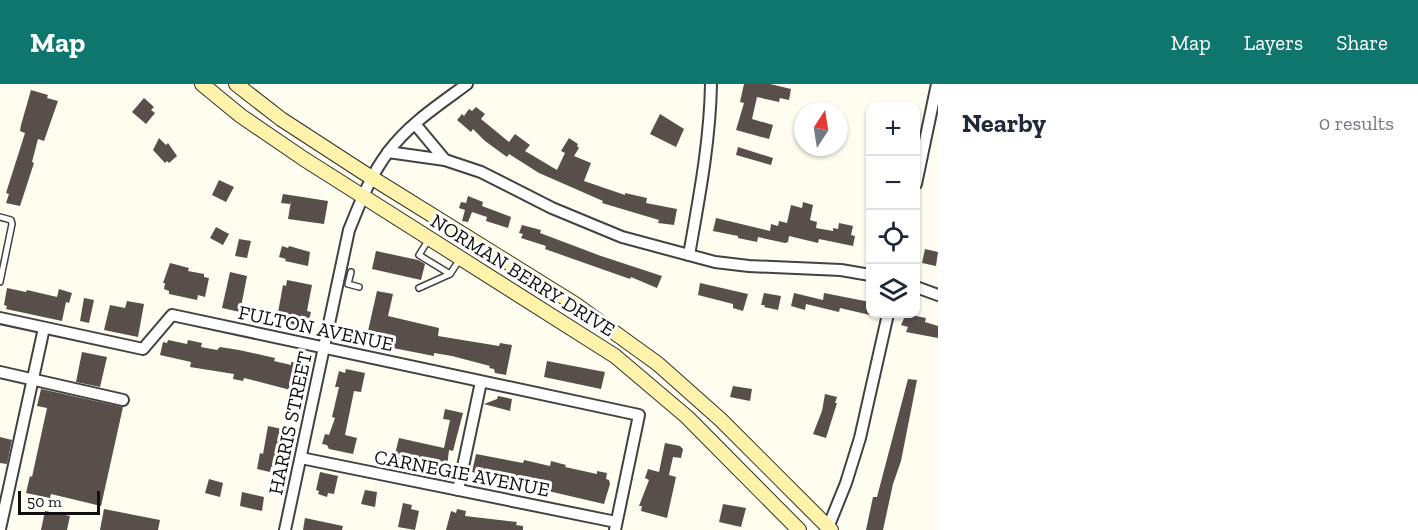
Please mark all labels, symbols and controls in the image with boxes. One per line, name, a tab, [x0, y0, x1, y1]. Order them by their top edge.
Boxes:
text: Map	[30, 26, 85, 59]
text: Map	[1171, 30, 1211, 55]
text: Layers	[1244, 30, 1303, 55]
text: Share	[1336, 30, 1388, 55]
north arrow	[794, 102, 848, 156]
map controls	[866, 102, 920, 318]
button: +	[866, 102, 920, 156]
text: Nearby	[962, 107, 1046, 139]
text: 0 results	[1319, 111, 1394, 135]
button: −	[866, 156, 920, 210]
street label: NORMAN BERRY DRIVE	[426, 208, 620, 342]
button: locate	[866, 210, 920, 264]
button: layers	[866, 264, 920, 318]
street label: FULTON AVENUE	[236, 300, 396, 356]
street label: HARRIS STREET	[263, 349, 317, 497]
street label: CARNEGIE AVENUE	[372, 444, 552, 502]
scale bar	[18, 488, 100, 516]
text: 50 m	[27, 492, 62, 511]

